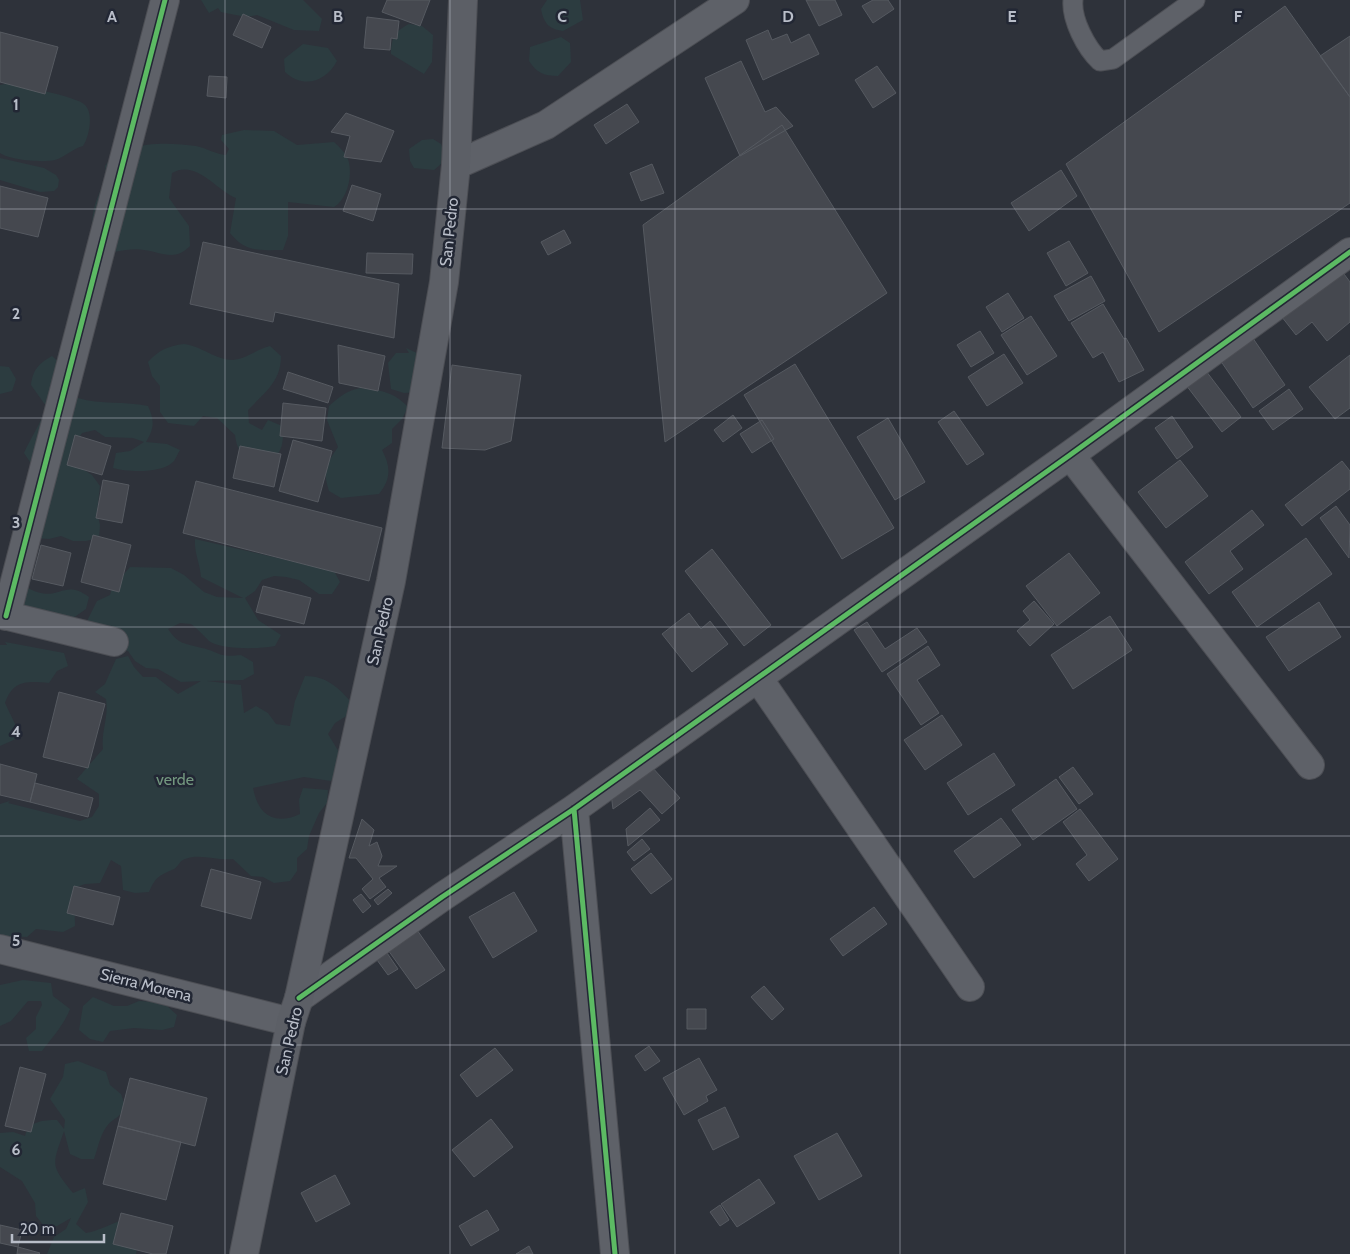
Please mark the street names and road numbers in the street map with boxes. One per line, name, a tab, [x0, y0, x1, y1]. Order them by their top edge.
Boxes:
street label: San Pedro	[436, 196, 462, 267]
street label: San Pedro	[363, 595, 397, 667]
street label: Sierra Morena	[98, 964, 194, 1006]
street label: San Pedro	[272, 1005, 306, 1077]

